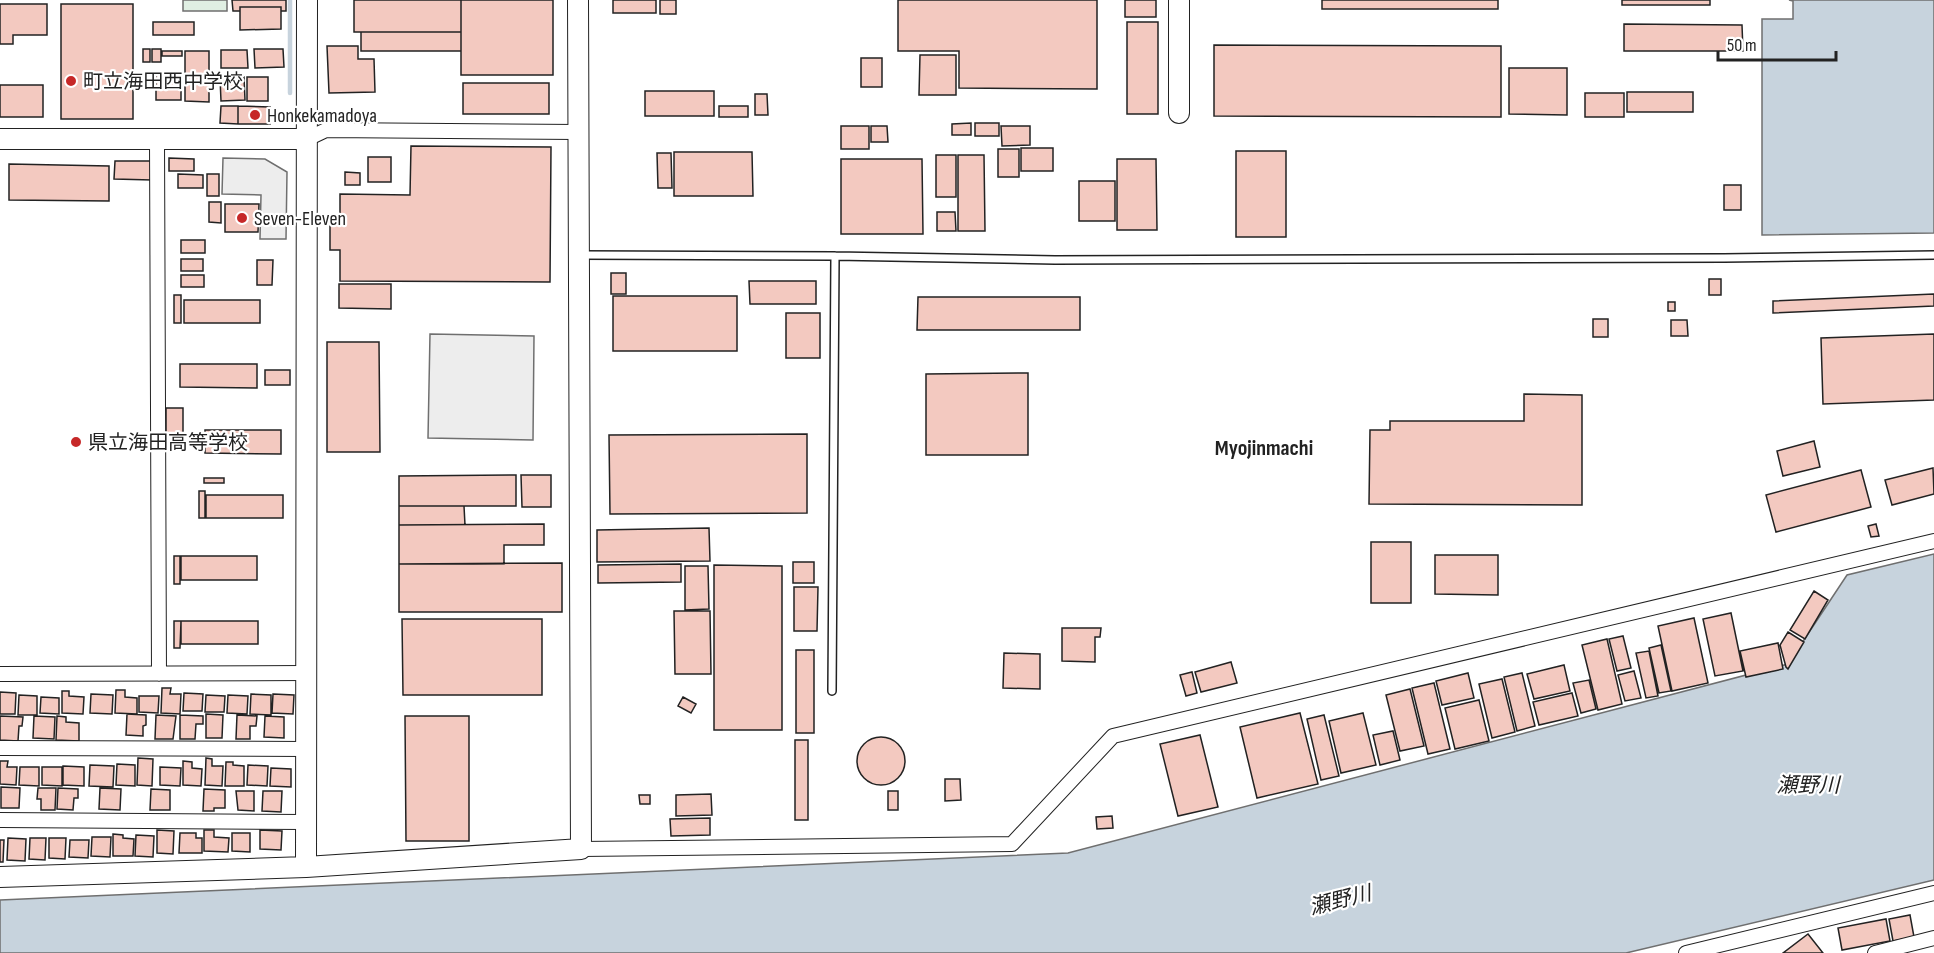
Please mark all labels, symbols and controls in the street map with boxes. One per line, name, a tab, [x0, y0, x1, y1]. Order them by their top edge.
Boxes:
scale bar	[1718, 24, 1836, 62]
text: 50 m	[1727, 35, 1757, 56]
place label: 町立海田西中学校	[83, 70, 243, 94]
marker: 町立海田西中学校	[64, 74, 78, 88]
place label: Honkekamadoya	[267, 104, 377, 128]
marker: Honkekamadoya	[248, 108, 262, 122]
place label: Seven-Eleven	[254, 207, 346, 231]
marker: Seven-Eleven	[235, 211, 249, 225]
place label: 県立海田高等学校	[88, 431, 248, 455]
marker: 県立海田高等学校	[69, 435, 83, 449]
district label: Myojinmachi	[1215, 435, 1313, 462]
water label: 瀬野川	[1777, 773, 1841, 798]
water label: 瀬野川	[1307, 880, 1376, 920]

